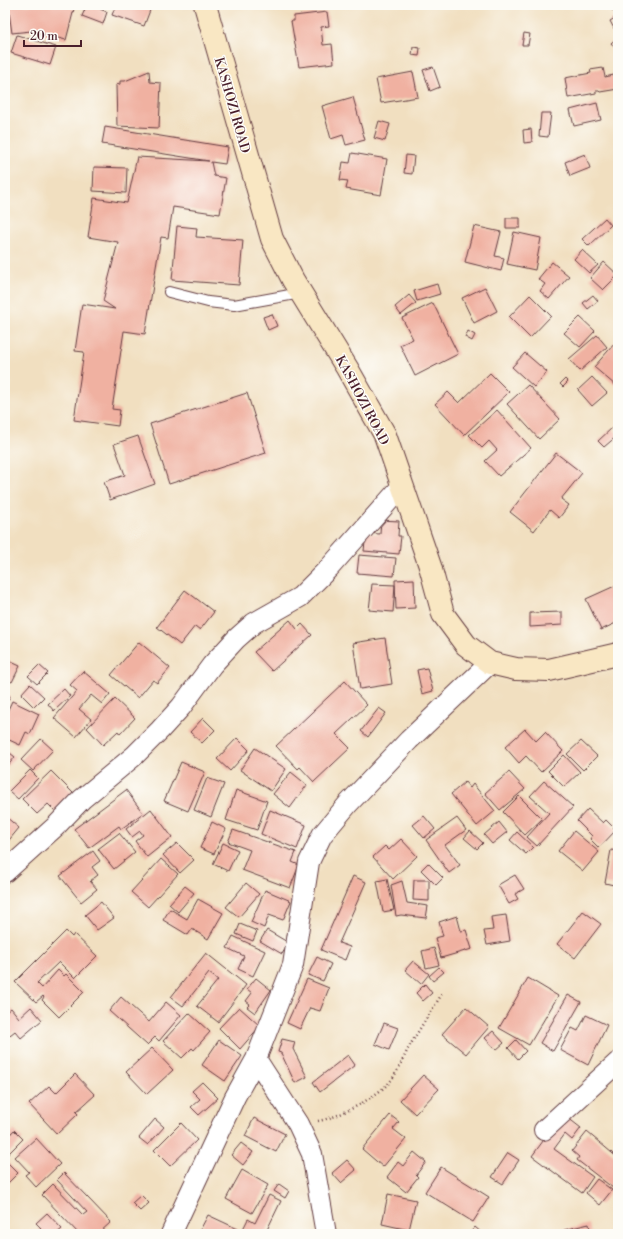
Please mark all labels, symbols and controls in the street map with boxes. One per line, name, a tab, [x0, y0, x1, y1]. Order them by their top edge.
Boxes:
scale bar	[24, 22, 81, 48]
text: 20 m	[30, 29, 58, 44]
street label: KASHOZI ROAD	[211, 55, 253, 155]
street label: KASHOZI ROAD	[332, 353, 392, 448]

